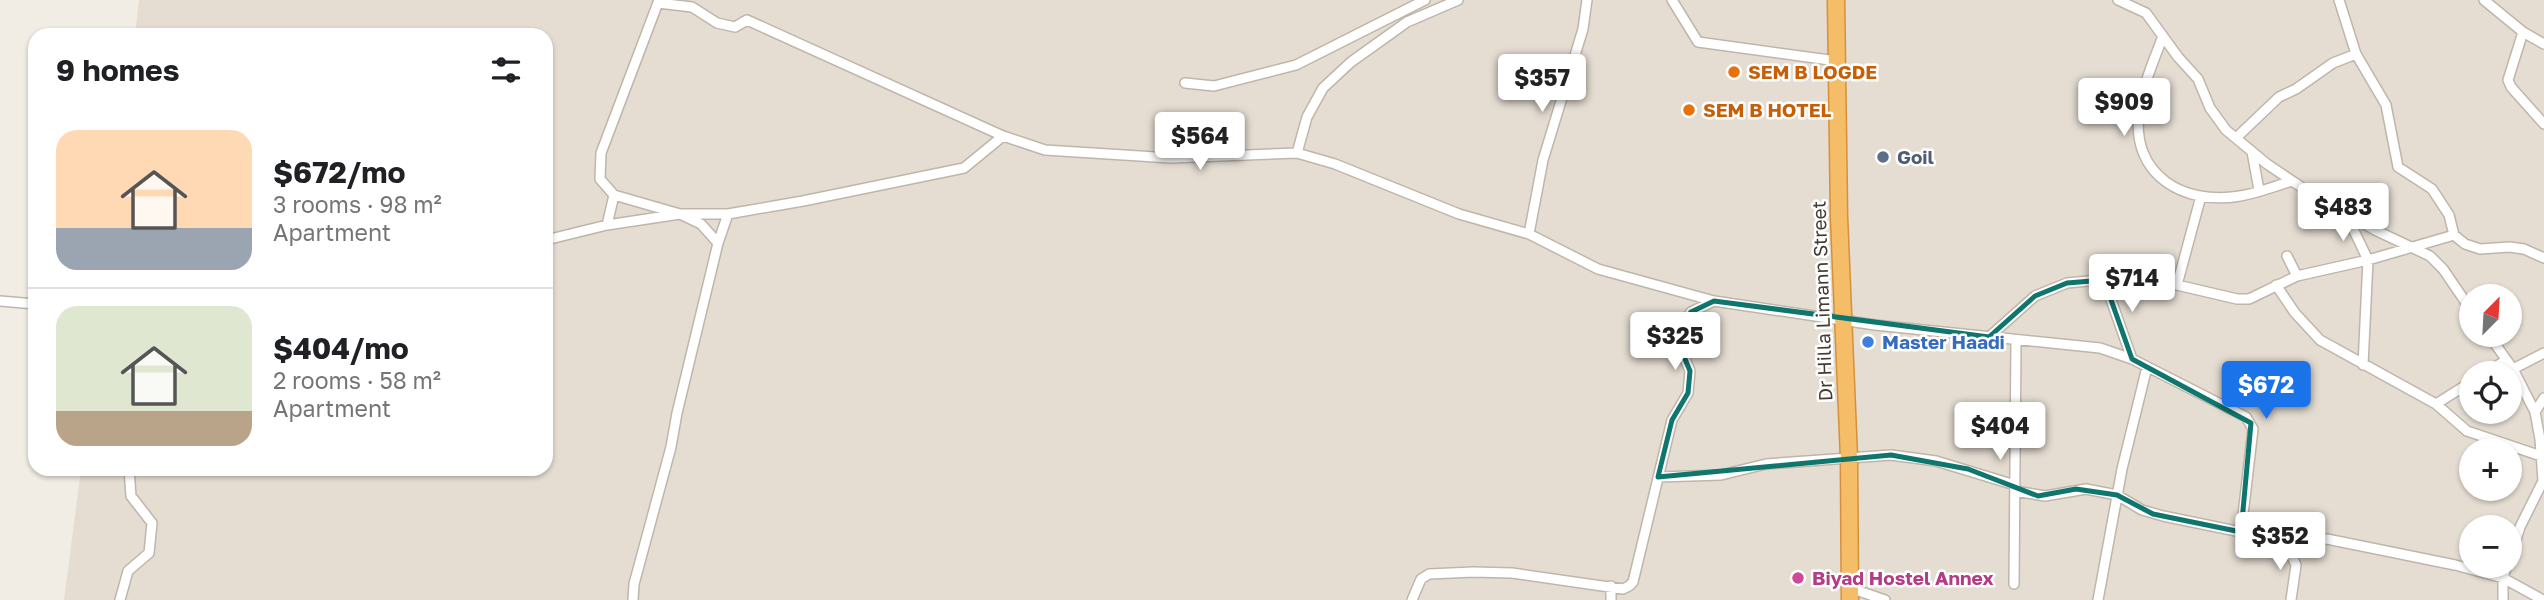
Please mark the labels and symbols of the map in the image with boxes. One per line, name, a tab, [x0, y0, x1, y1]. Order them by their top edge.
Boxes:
pin: $357	[1501, 54, 1583, 114]
place label: SEM B LOGDE	[1748, 60, 1877, 83]
marker: SEM B LOGDE	[1726, 64, 1742, 80]
pin: $909	[2083, 78, 2165, 138]
place label: SEM B HOTEL	[1703, 98, 1831, 121]
marker: SEM B HOTEL	[1681, 102, 1697, 118]
pin: $564	[1159, 113, 1241, 172]
place label: Goil	[1897, 145, 1934, 168]
marker: Goil	[1875, 149, 1891, 165]
pin: $483	[2302, 184, 2384, 243]
street label: Dr Hilla Limann Street	[1807, 200, 1836, 402]
pin: $714	[2091, 254, 2173, 314]
north arrow	[2459, 284, 2522, 346]
pin: $325	[1634, 312, 1716, 372]
place label: Master Haadi	[1882, 330, 2005, 353]
marker: Master Haadi	[1860, 334, 1876, 350]
pin: $672	[2225, 362, 2307, 421]
pin: $404	[1959, 402, 2041, 462]
pin: $352	[2239, 512, 2321, 572]
place label: Biyad Hostel Annex	[1812, 566, 1993, 589]
marker: Biyad Hostel Annex	[1790, 570, 1806, 586]

